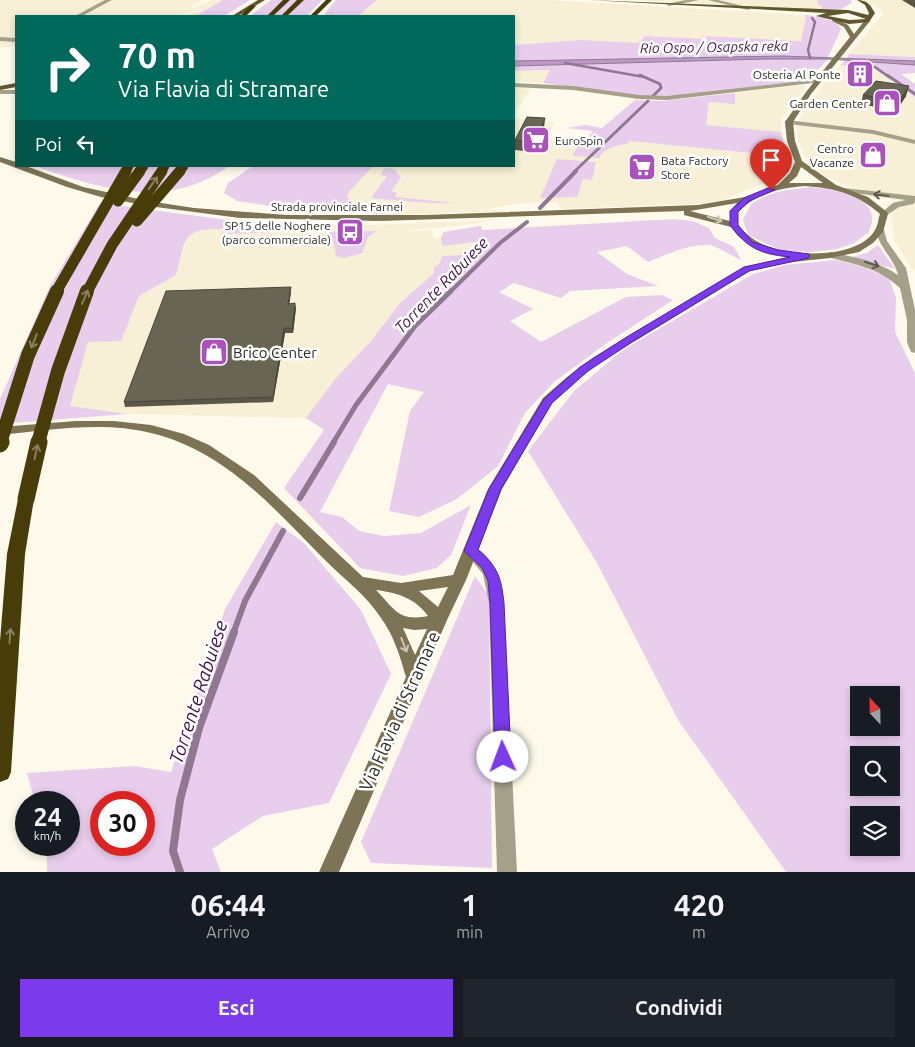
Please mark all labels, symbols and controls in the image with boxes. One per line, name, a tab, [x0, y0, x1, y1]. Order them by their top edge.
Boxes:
icon: right	[35, 35, 100, 100]
text: 70 m	[118, 35, 196, 75]
water label: Rio Ospo / Osapska reka	[640, 38, 789, 56]
building icon: Osteria Al Ponte	[845, 59, 875, 89]
place label: Osteria Al Ponte	[753, 68, 841, 81]
text: Via Flavia di Stramare	[118, 76, 329, 101]
shop icon: Garden Center	[872, 88, 902, 118]
place label: Garden Center	[789, 97, 868, 110]
supermarket icon: EuroSpin	[521, 125, 551, 155]
icon: left	[72, 130, 100, 158]
text: Poi	[35, 133, 62, 155]
place label: EuroSpin	[555, 134, 603, 147]
pin	[750, 139, 792, 190]
shop icon: Centro Vacanze	[858, 140, 888, 170]
place label: Centro Vacanze	[810, 142, 854, 169]
icon: arrive	[757, 146, 785, 174]
supermarket icon: Bata Factory Store	[627, 152, 657, 182]
place label: Bata Factory Store	[661, 154, 729, 181]
one-way arrow	[148, 177, 158, 191]
one-way arrow	[873, 190, 889, 200]
street label: Strada provinciale Farnei	[271, 200, 403, 213]
one-way arrow	[707, 215, 723, 224]
bus stop icon: SP15 delle Noghere (parco commerciale)	[335, 217, 365, 247]
place label: SP15 delle Noghere (parco commerciale)	[222, 219, 331, 247]
water label: Torrente Rabuiese	[391, 233, 491, 337]
one-way arrow	[863, 260, 879, 270]
one-way arrow	[80, 290, 90, 305]
one-way arrow	[29, 333, 39, 348]
shop icon: Brico Center	[199, 337, 229, 367]
place label: Brico Center	[233, 344, 317, 361]
one-way arrow	[32, 444, 41, 460]
water label: Torrente Rabuiese	[164, 617, 232, 767]
one-way arrow	[5, 628, 14, 644]
street label: Via Flavia di Stramare	[355, 628, 443, 794]
one-way arrow	[400, 637, 409, 652]
north arrow	[850, 686, 900, 736]
map controls	[850, 686, 900, 856]
position arrow	[476, 730, 528, 782]
button: search	[850, 746, 900, 796]
speed limit sign: 30	[90, 791, 155, 856]
text: 24	[33, 803, 62, 831]
button: layers	[850, 806, 900, 856]
text: km/h	[34, 829, 61, 842]
text: 06:44	[191, 888, 266, 922]
text: 1	[461, 888, 478, 922]
text: 420	[674, 888, 724, 922]
text: Arrivo	[206, 923, 250, 941]
text: min	[456, 923, 483, 941]
text: m	[692, 923, 706, 941]
button: Esci	[20, 979, 453, 1037]
button: Condividi	[463, 979, 895, 1037]

